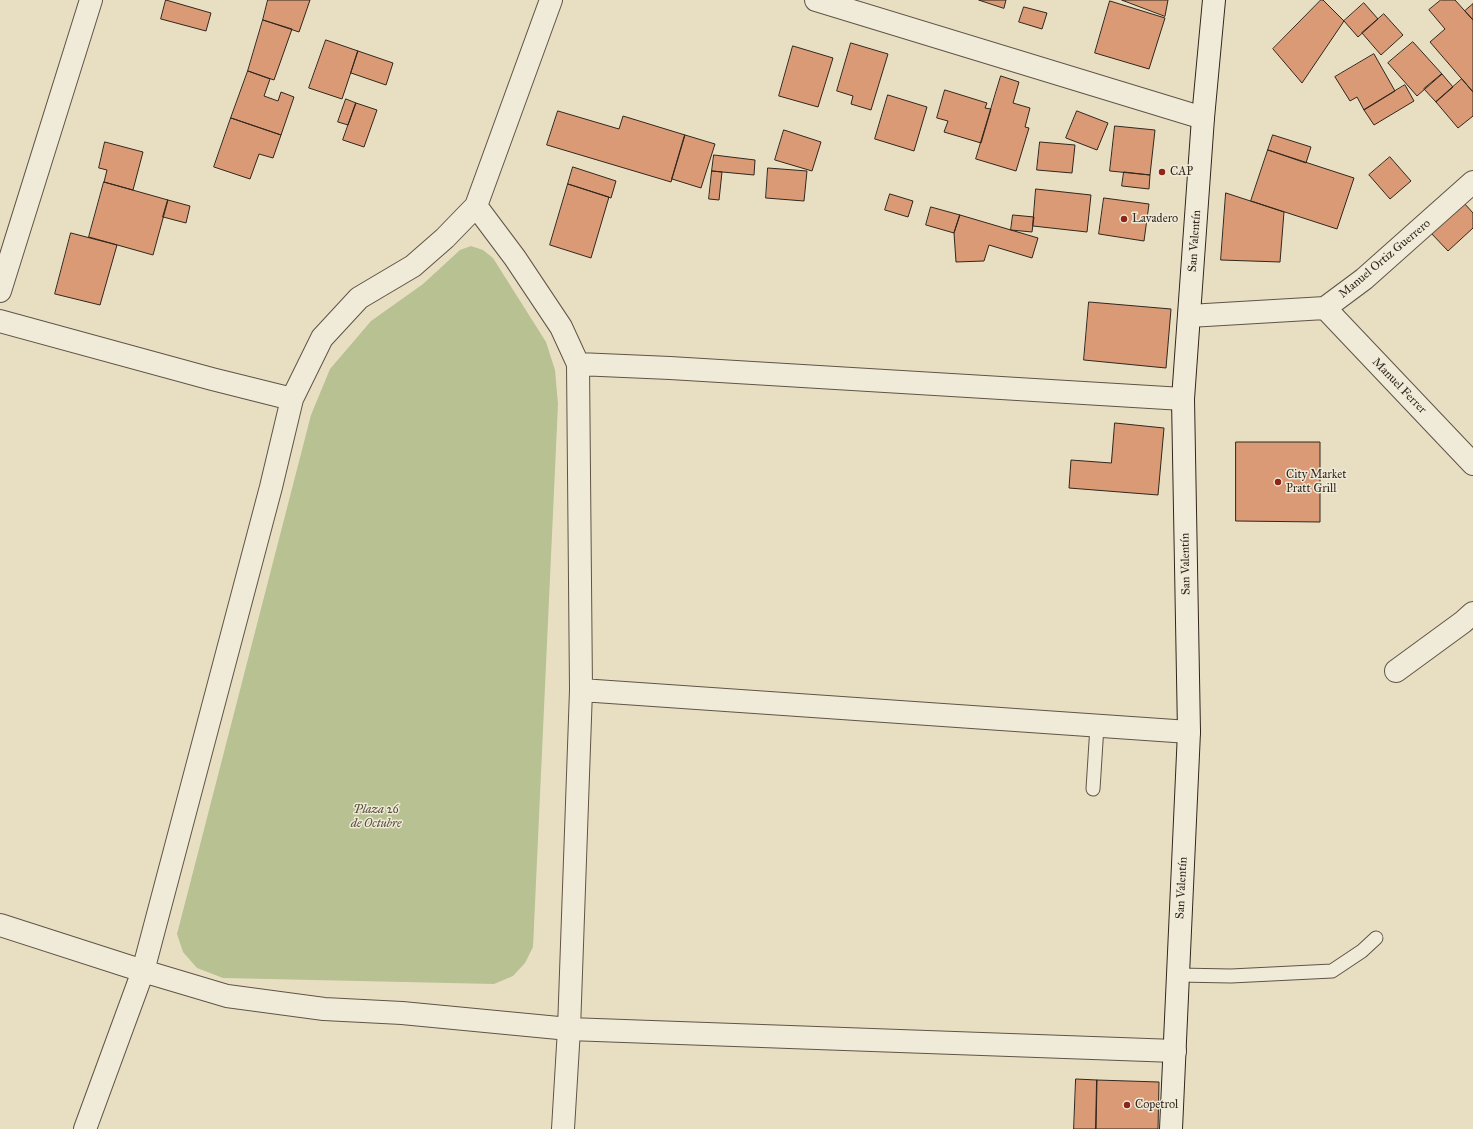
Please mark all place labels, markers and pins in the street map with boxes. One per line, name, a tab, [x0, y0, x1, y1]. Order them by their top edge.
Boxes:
place label: CAP	[1170, 165, 1193, 179]
marker: CAP	[1157, 167, 1167, 177]
place label: Lavadero	[1132, 212, 1178, 226]
marker: Lavadero	[1119, 214, 1129, 224]
place label: City Market Pratt Grill	[1286, 468, 1346, 496]
marker: City Market Pratt Grill	[1273, 477, 1283, 487]
place label: Copetrol	[1135, 1098, 1178, 1112]
marker: Copetrol	[1122, 1100, 1132, 1110]

